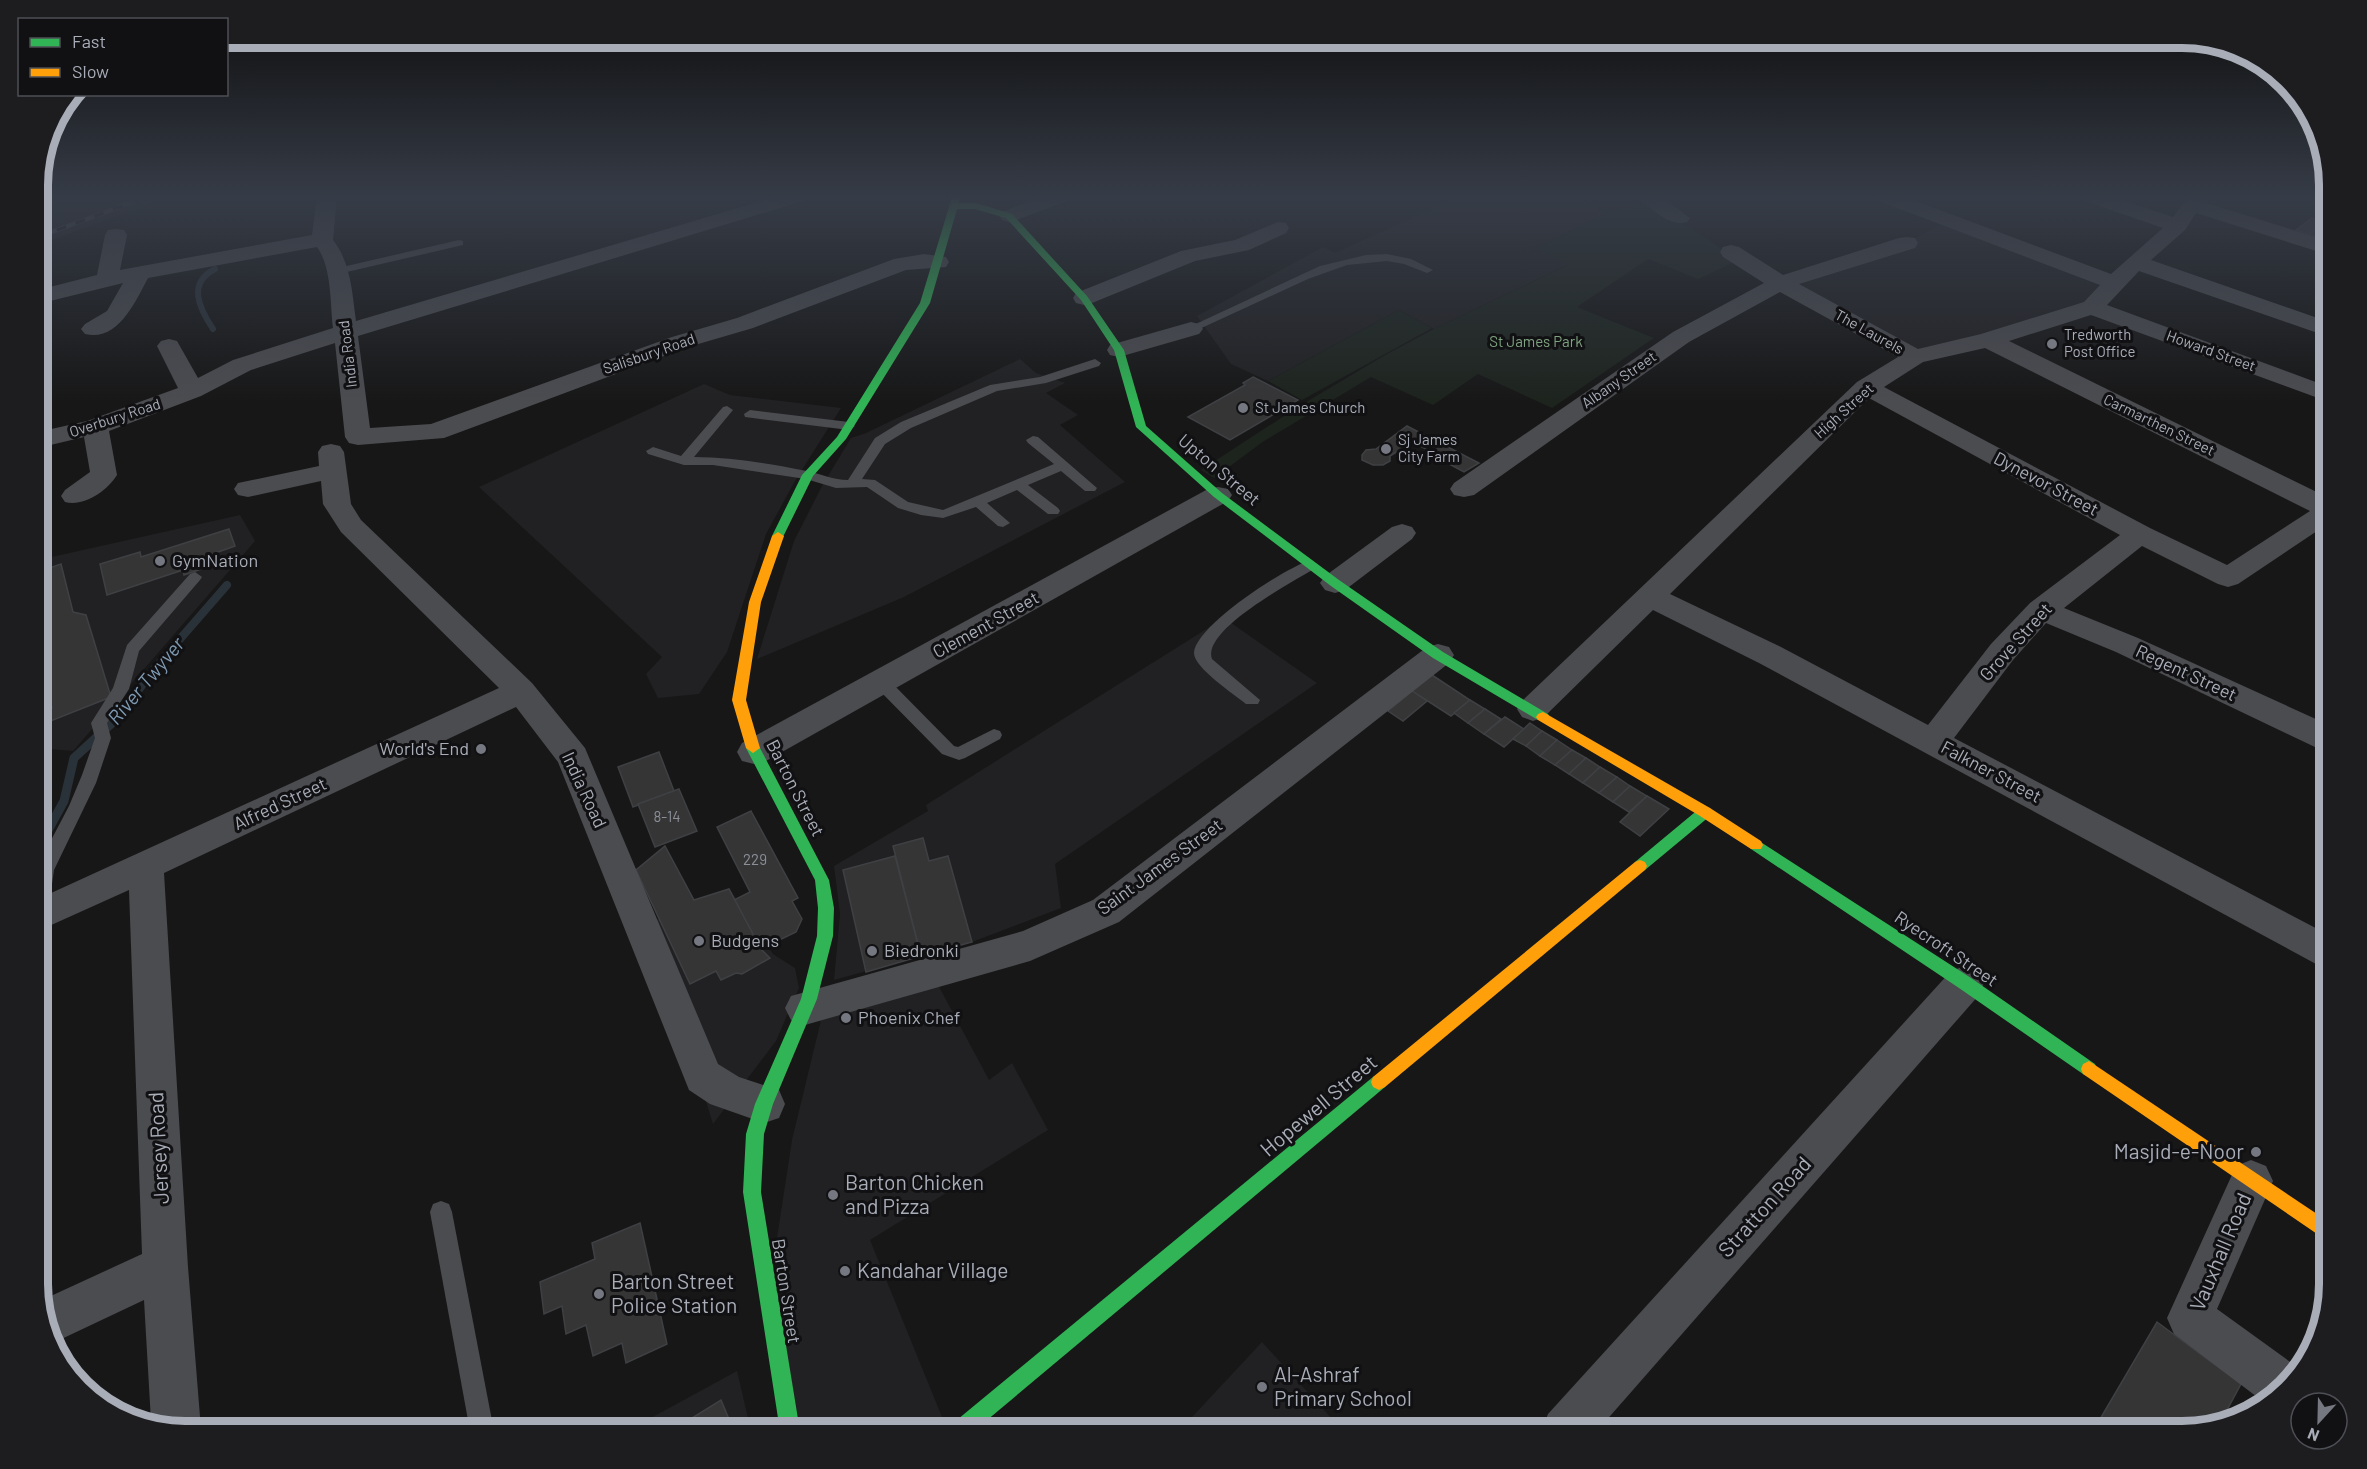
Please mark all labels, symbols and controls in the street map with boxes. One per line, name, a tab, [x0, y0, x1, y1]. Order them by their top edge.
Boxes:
legend	[18, 18, 228, 96]
text: Fast	[72, 30, 106, 52]
text: Slow	[72, 60, 109, 82]
street label: The Laurels	[1832, 305, 1907, 357]
street label: India Road	[334, 319, 360, 389]
place label: Tredworth Post Office	[2064, 325, 2136, 360]
street label: Howard Street	[2164, 326, 2258, 375]
street label: Salisbury Road	[600, 329, 697, 377]
park label: St James Park	[1489, 332, 1583, 350]
marker: Tredworth Post Office	[2045, 337, 2059, 351]
street label: Albany Street	[1578, 347, 1659, 412]
street label: High Street	[1810, 379, 1877, 442]
street label: Carmarthen Street	[2101, 389, 2218, 459]
street label: Overbury Road	[67, 394, 163, 440]
place label: St James Church	[1255, 398, 1365, 416]
marker: St James Church	[1236, 401, 1250, 415]
street label: Upton Street	[1174, 429, 1265, 510]
place label: Sj James City Farm	[1398, 430, 1460, 465]
marker: Sj James City Farm	[1379, 442, 1393, 456]
street label: Dynevor Street	[1990, 446, 2103, 520]
place label: GymNation	[172, 549, 258, 571]
marker: GymNation	[153, 554, 167, 568]
street label: Clement Street	[929, 586, 1042, 662]
street label: Grove Street	[1974, 598, 2056, 685]
water label: River Twyver	[102, 631, 189, 729]
street label: Regent Street	[2132, 639, 2240, 705]
street label: Barton Street	[762, 735, 830, 840]
street label: Falkner Street	[1938, 735, 2045, 807]
place label: World's End	[379, 737, 469, 759]
marker: World's End	[474, 742, 488, 756]
street label: India Road	[558, 748, 612, 831]
street label: Alfred Street	[230, 772, 330, 834]
house number: 8-14	[653, 807, 681, 825]
street label: Saint James Street	[1093, 813, 1226, 919]
house number: 229	[743, 850, 767, 868]
street label: Ryecroft Street	[1891, 906, 2002, 991]
place label: Budgens	[711, 929, 779, 951]
marker: Budgens	[692, 934, 706, 948]
place label: Biedronki	[884, 939, 959, 961]
marker: Biedronki	[865, 944, 879, 958]
place label: Phoenix Chef	[858, 1006, 961, 1028]
marker: Phoenix Chef	[839, 1011, 853, 1025]
street label: Hopewell Street	[1255, 1049, 1382, 1161]
street label: Jersey Road	[142, 1091, 173, 1205]
place label: Masjid-e-Noor	[2114, 1138, 2244, 1163]
marker: Masjid-e-Noor	[2249, 1145, 2263, 1159]
street label: Stratton Road	[1712, 1151, 1816, 1261]
place label: Barton Chicken and Pizza	[845, 1169, 984, 1218]
marker: Barton Chicken and Pizza	[826, 1188, 840, 1202]
street label: Vauxhall Road	[2184, 1189, 2256, 1314]
street label: Barton Street	[768, 1237, 806, 1345]
place label: Kandahar Village	[857, 1257, 1008, 1282]
marker: Kandahar Village	[838, 1264, 852, 1278]
place label: Barton Street Police Station	[611, 1268, 737, 1317]
marker: Barton Street Police Station	[592, 1287, 606, 1301]
place label: Al-Ashraf Primary School	[1274, 1361, 1412, 1410]
marker: Al-Ashraf Primary School	[1255, 1380, 1269, 1394]
north arrow	[2289, 1391, 2349, 1451]
text: N	[2305, 1425, 2322, 1446]

